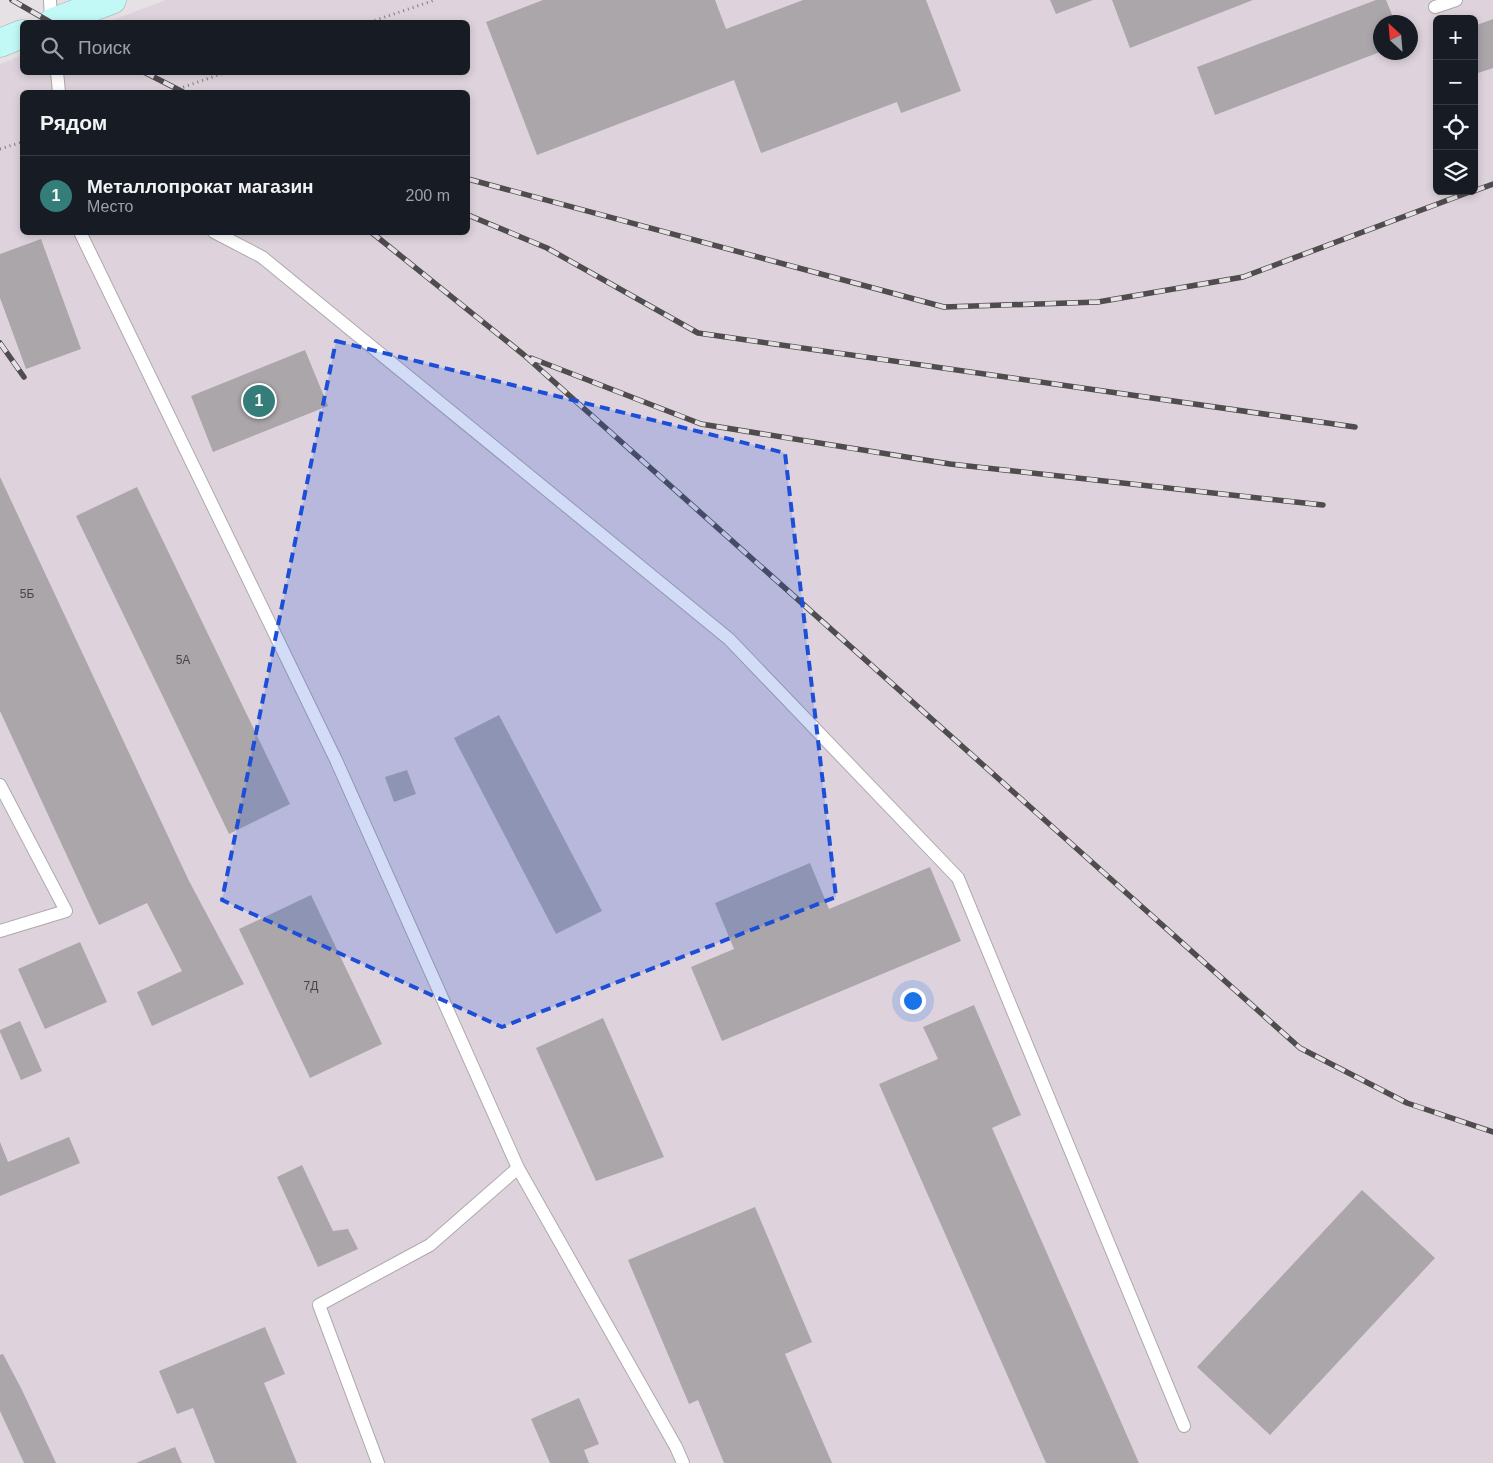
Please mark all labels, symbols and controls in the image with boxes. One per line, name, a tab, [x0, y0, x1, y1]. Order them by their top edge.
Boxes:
north arrow	[1373, 15, 1418, 60]
map controls	[1433, 15, 1478, 195]
button: +	[1433, 15, 1478, 60]
search box	[20, 20, 470, 75]
icon: search	[38, 34, 66, 62]
text: Поиск	[78, 37, 131, 58]
button: −	[1433, 60, 1478, 105]
button: locate	[1433, 105, 1478, 150]
text: Рядом	[40, 111, 107, 134]
button: layers	[1433, 150, 1478, 195]
text: Металлопрокат магазин	[87, 176, 314, 197]
text: 1	[52, 187, 60, 204]
text: 200 m	[406, 187, 450, 204]
text: Место	[87, 198, 133, 215]
pin: 1	[243, 382, 275, 420]
house number: 5Б	[20, 587, 34, 601]
house number: 5А	[176, 653, 190, 667]
house number: 7Д	[304, 979, 318, 993]
your location	[900, 988, 926, 1014]

